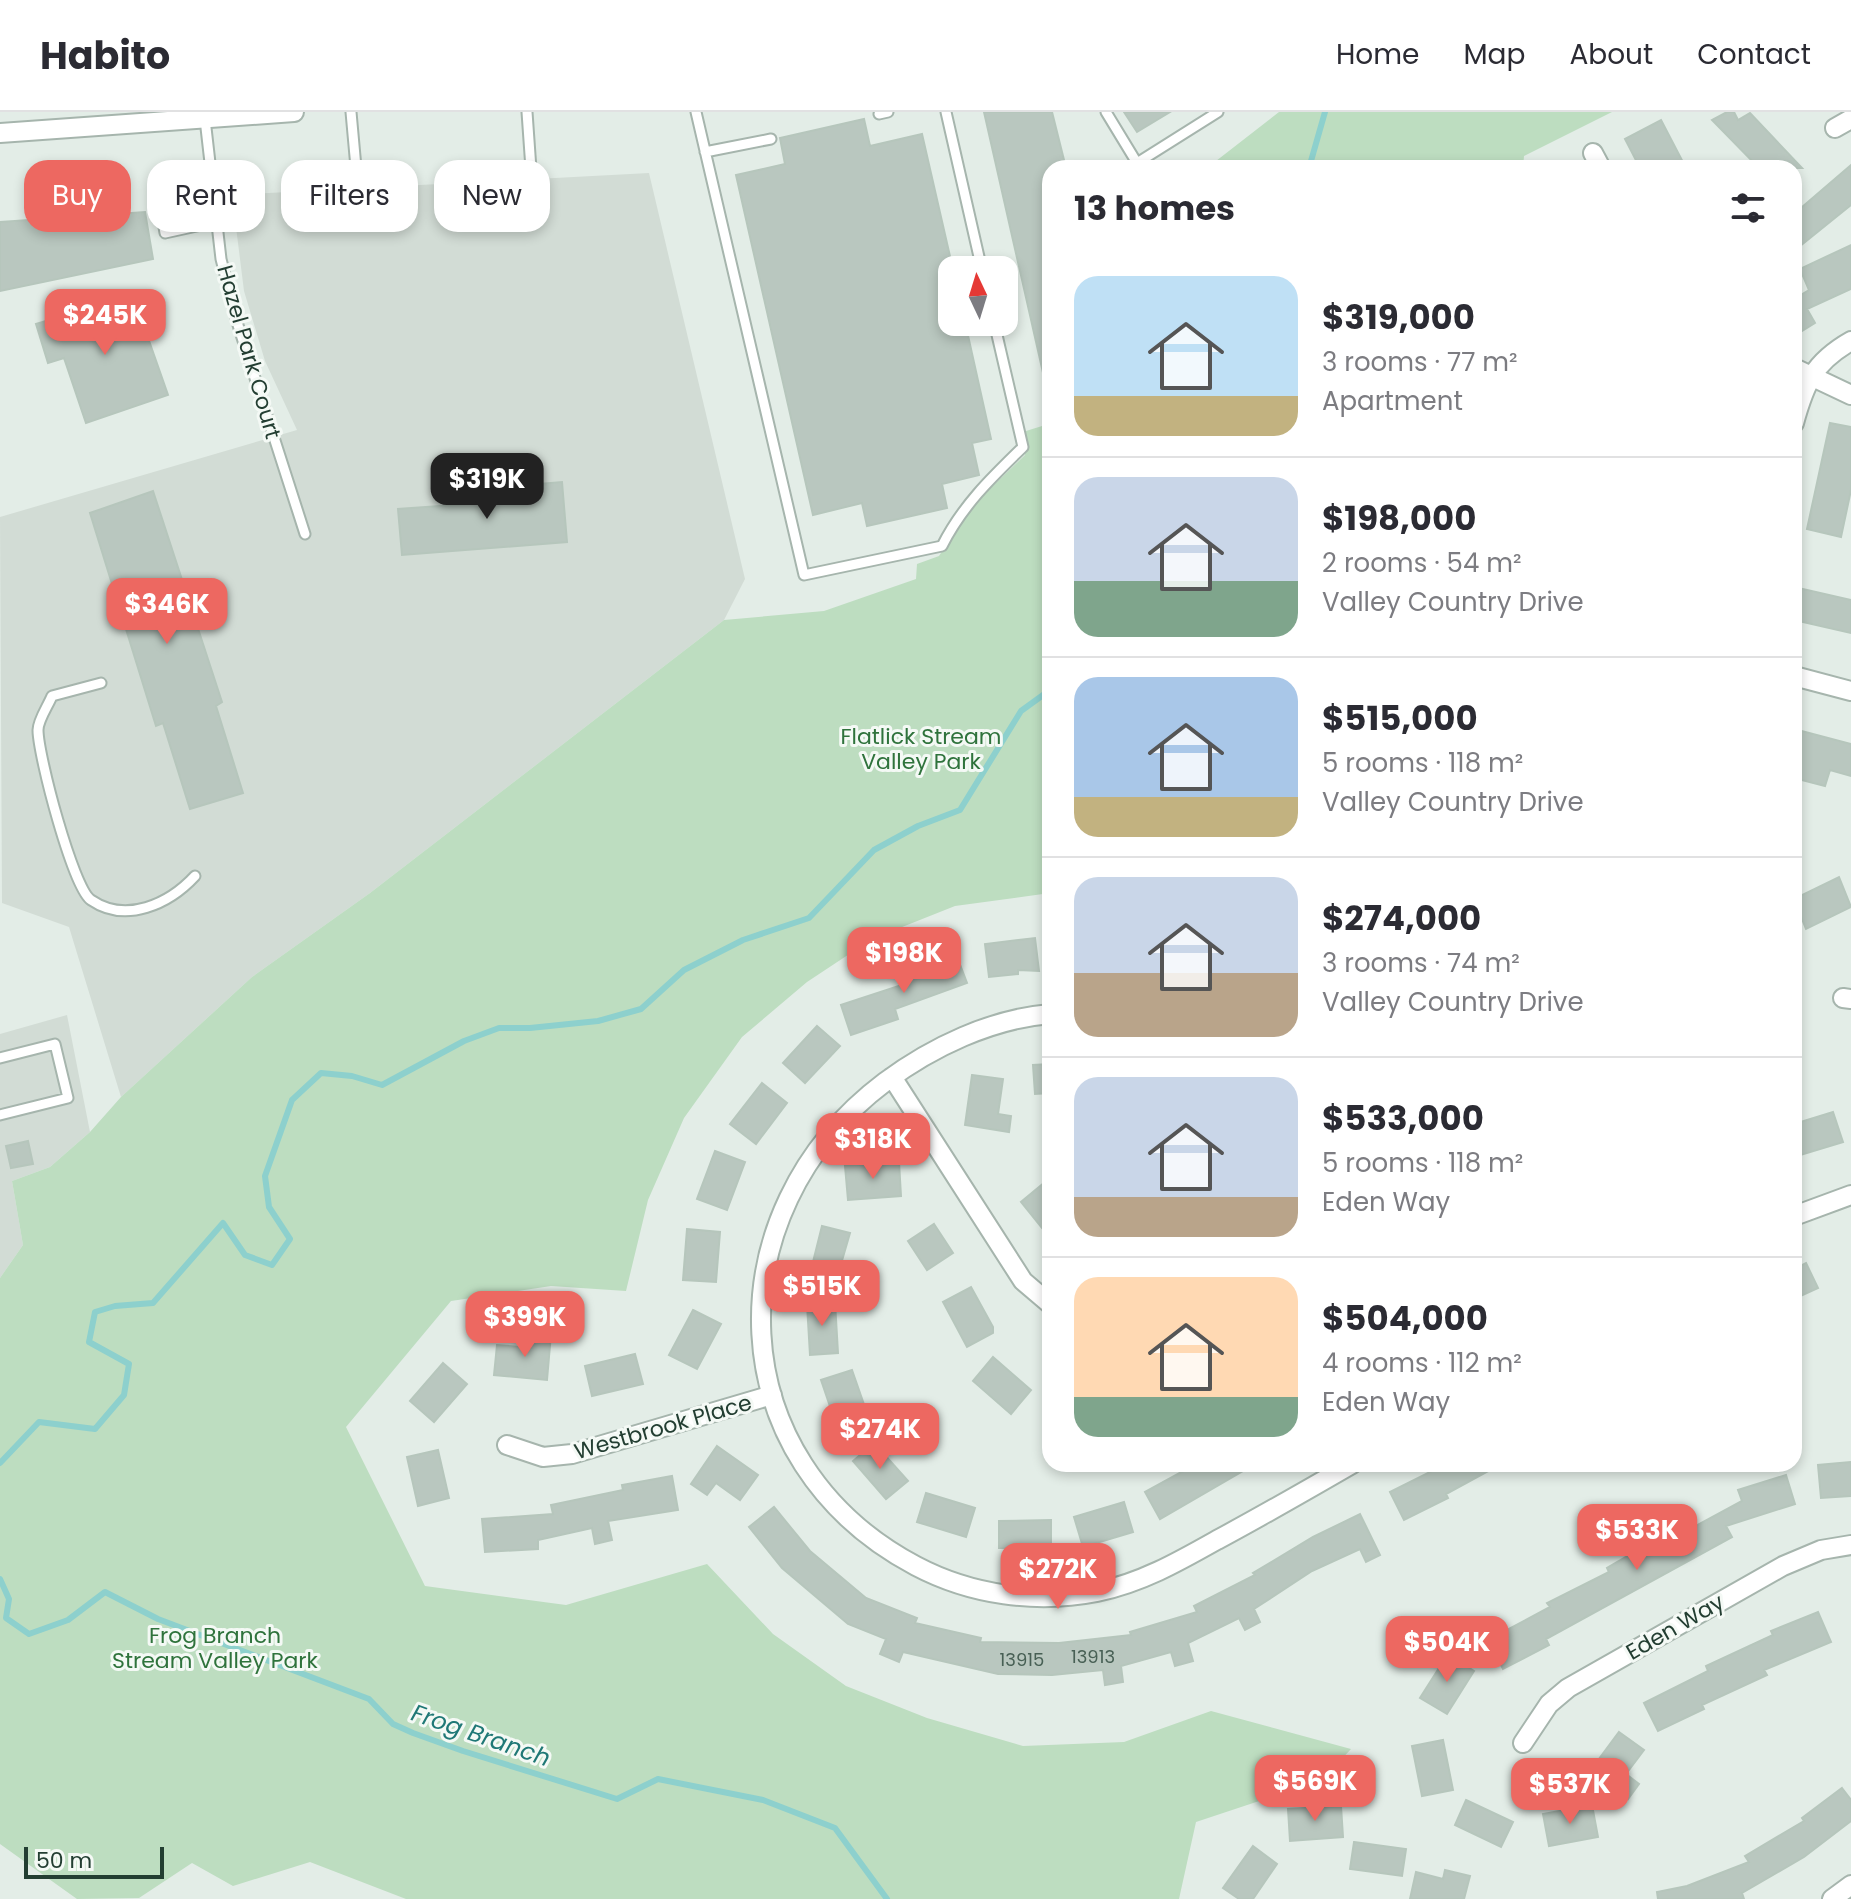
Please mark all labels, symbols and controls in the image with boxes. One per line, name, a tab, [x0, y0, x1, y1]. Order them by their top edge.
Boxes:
text: Habito	[40, 29, 170, 82]
text: Home	[1336, 35, 1419, 74]
text: Map	[1463, 35, 1525, 74]
text: About	[1569, 35, 1653, 74]
text: Contact	[1697, 35, 1811, 74]
chip: Buy	[24, 160, 131, 232]
chip: Rent	[147, 160, 265, 232]
chip: Filters	[281, 160, 418, 232]
chip: New	[434, 160, 550, 232]
text: 13 homes	[1074, 184, 1235, 232]
icon: filters	[1726, 186, 1770, 230]
north arrow	[938, 256, 1018, 336]
map controls	[938, 256, 1018, 336]
street label: Hazel Park Court	[209, 261, 289, 443]
pin: $245K	[49, 289, 161, 357]
text: $319,000	[1322, 293, 1475, 341]
text: $245K	[63, 297, 147, 333]
icon: home	[1138, 308, 1234, 404]
text: 3 rooms · 77 m²	[1322, 344, 1518, 380]
text: Apartment	[1322, 383, 1463, 419]
pin: $319K	[431, 453, 543, 521]
text: $319K	[449, 461, 525, 497]
text: $198,000	[1322, 494, 1476, 542]
icon: home	[1138, 509, 1234, 605]
text: 2 rooms · 54 m²	[1322, 545, 1522, 581]
pin: $346K	[111, 578, 223, 646]
text: Valley Country Drive	[1322, 584, 1584, 620]
text: $346K	[124, 586, 210, 622]
text: $515,000	[1322, 694, 1478, 742]
icon: home	[1138, 709, 1234, 805]
park label: Flatlick Stream Valley Park	[840, 721, 1002, 777]
text: 5 rooms · 118 m²	[1322, 745, 1523, 781]
text: Valley Country Drive	[1322, 784, 1584, 820]
text: $274,000	[1322, 894, 1481, 942]
icon: home	[1138, 909, 1234, 1005]
pin: $198K	[848, 927, 960, 995]
text: $198K	[865, 935, 943, 971]
text: 3 rooms · 74 m²	[1322, 945, 1520, 981]
text: Valley Country Drive	[1322, 984, 1584, 1020]
text: $533,000	[1322, 1094, 1484, 1142]
icon: home	[1138, 1109, 1234, 1205]
pin: $318K	[817, 1113, 929, 1181]
text: $318K	[834, 1121, 912, 1157]
text: 5 rooms · 118 m²	[1322, 1145, 1523, 1181]
text: Eden Way	[1322, 1184, 1450, 1220]
pin: $515K	[766, 1260, 878, 1328]
text: $515K	[783, 1268, 861, 1304]
pin: $399K	[469, 1291, 581, 1359]
text: $504,000	[1322, 1294, 1488, 1342]
text: $399K	[484, 1299, 566, 1335]
icon: home	[1138, 1309, 1234, 1405]
text: 4 rooms · 112 m²	[1322, 1345, 1522, 1381]
text: Eden Way	[1322, 1384, 1450, 1420]
street label: Westbrook Place	[571, 1387, 755, 1467]
pin: $274K	[824, 1403, 936, 1471]
text: $274K	[839, 1411, 921, 1447]
pin: $533K	[1581, 1504, 1693, 1572]
text: $533K	[1595, 1512, 1679, 1548]
pin: $272K	[1002, 1543, 1114, 1611]
text: $272K	[1019, 1551, 1097, 1587]
street label: Eden Way	[1620, 1586, 1730, 1668]
pin: $504K	[1391, 1616, 1503, 1684]
park label: Frog Branch Stream Valley Park	[112, 1620, 319, 1676]
text: $504K	[1404, 1624, 1490, 1660]
house number: 13913	[1071, 1644, 1115, 1669]
house number: 13915	[1000, 1647, 1044, 1672]
water label: Frog Branch	[407, 1696, 555, 1774]
pin: $569K	[1259, 1755, 1371, 1823]
pin: $537K	[1514, 1758, 1626, 1826]
text: $569K	[1273, 1763, 1357, 1799]
text: $537K	[1529, 1766, 1611, 1802]
scale bar	[24, 1843, 164, 1879]
text: 50 m	[36, 1845, 92, 1876]

